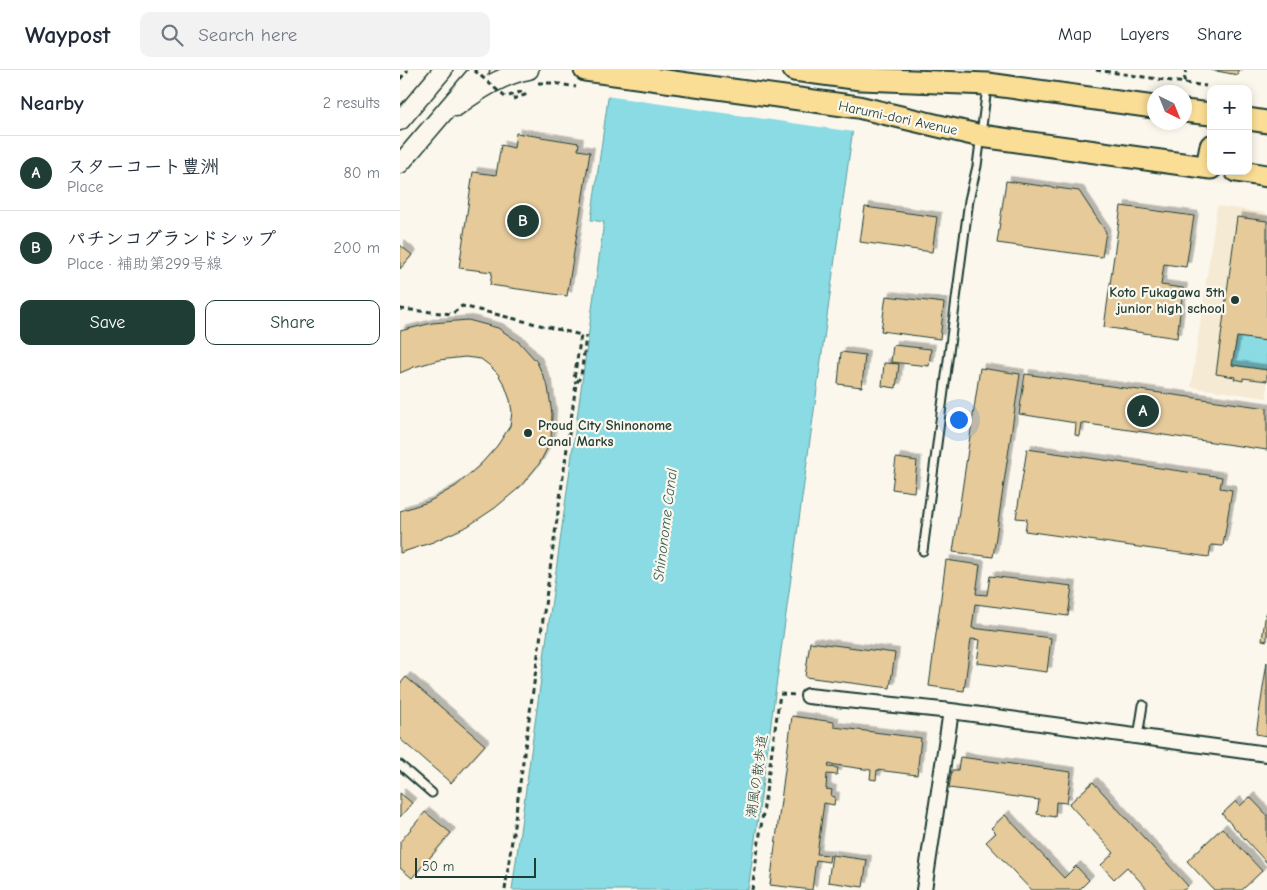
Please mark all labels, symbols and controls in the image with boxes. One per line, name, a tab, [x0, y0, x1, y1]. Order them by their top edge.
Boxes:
search box	[140, 12, 490, 57]
text: Waypost	[25, 21, 110, 49]
icon: search	[158, 21, 186, 49]
text: Search here	[198, 24, 297, 46]
text: Map	[1058, 24, 1092, 45]
text: Layers	[1120, 24, 1169, 45]
text: Share	[1197, 24, 1242, 45]
north arrow	[1147, 85, 1192, 130]
map controls	[1207, 85, 1252, 175]
button: +	[1207, 85, 1252, 130]
text: Nearby	[20, 91, 84, 115]
text: 2 results	[323, 94, 380, 112]
street label: Harumi-dori Avenue	[837, 97, 959, 139]
button: −	[1207, 130, 1252, 175]
text: スターコート豊洲	[67, 156, 219, 178]
text: A	[32, 164, 40, 182]
text: 80 m	[343, 164, 380, 182]
text: Place	[67, 178, 103, 196]
pin: B	[507, 202, 539, 240]
text: パチンコグランドシップ	[67, 228, 276, 250]
text: B	[31, 239, 41, 257]
text: 200 m	[334, 239, 380, 257]
text: Place · 補助第299号線	[67, 255, 222, 273]
place label: Koto Fukagawa 5th junior high school	[1109, 284, 1225, 317]
marker: Koto Fukagawa 5th junior high school	[1229, 294, 1241, 306]
button: Save	[20, 300, 195, 345]
button: Share	[205, 300, 380, 345]
pin: A	[1127, 392, 1159, 430]
your location	[946, 407, 972, 433]
place label: Proud City Shinonome Canal Marks	[538, 417, 672, 450]
marker: Proud City Shinonome Canal Marks	[522, 427, 534, 439]
water label: Shinonome Canal	[649, 467, 681, 582]
street label: 潮風の散歩道	[743, 733, 771, 819]
scale bar	[415, 855, 536, 878]
text: 50 m	[422, 858, 454, 875]

